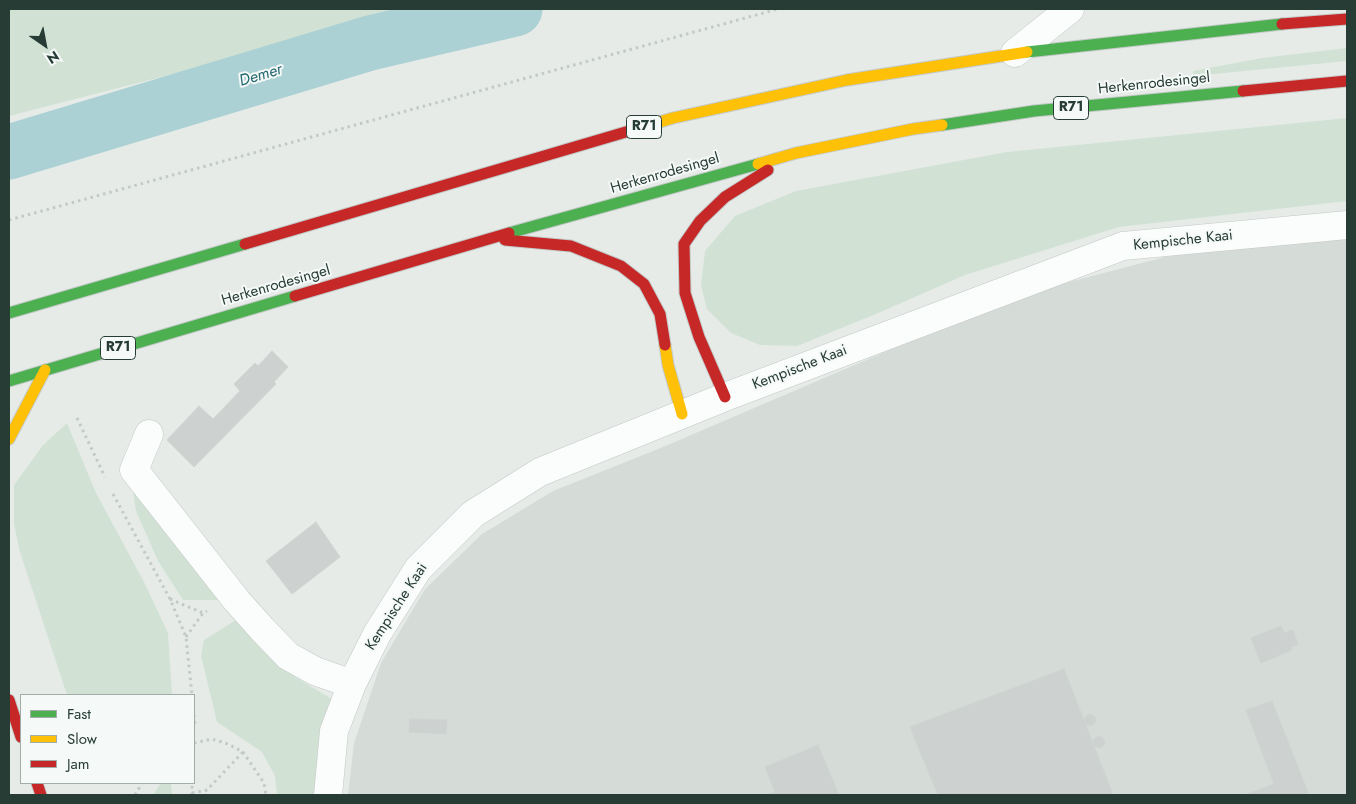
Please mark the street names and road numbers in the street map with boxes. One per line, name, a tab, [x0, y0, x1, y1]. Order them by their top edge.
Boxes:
street label: Herkenrodesingel	[1097, 69, 1211, 99]
road number: R71	[1054, 96, 1088, 120]
road number: R71	[626, 115, 662, 138]
street label: Herkenrodesingel	[608, 150, 722, 198]
street label: Kempische Kaai	[1132, 227, 1234, 255]
street label: Herkenrodesingel	[219, 262, 333, 310]
road number: R71	[100, 336, 136, 359]
street label: Kempische Kaai	[750, 342, 850, 394]
street label: Kempische Kaai	[362, 560, 432, 654]

